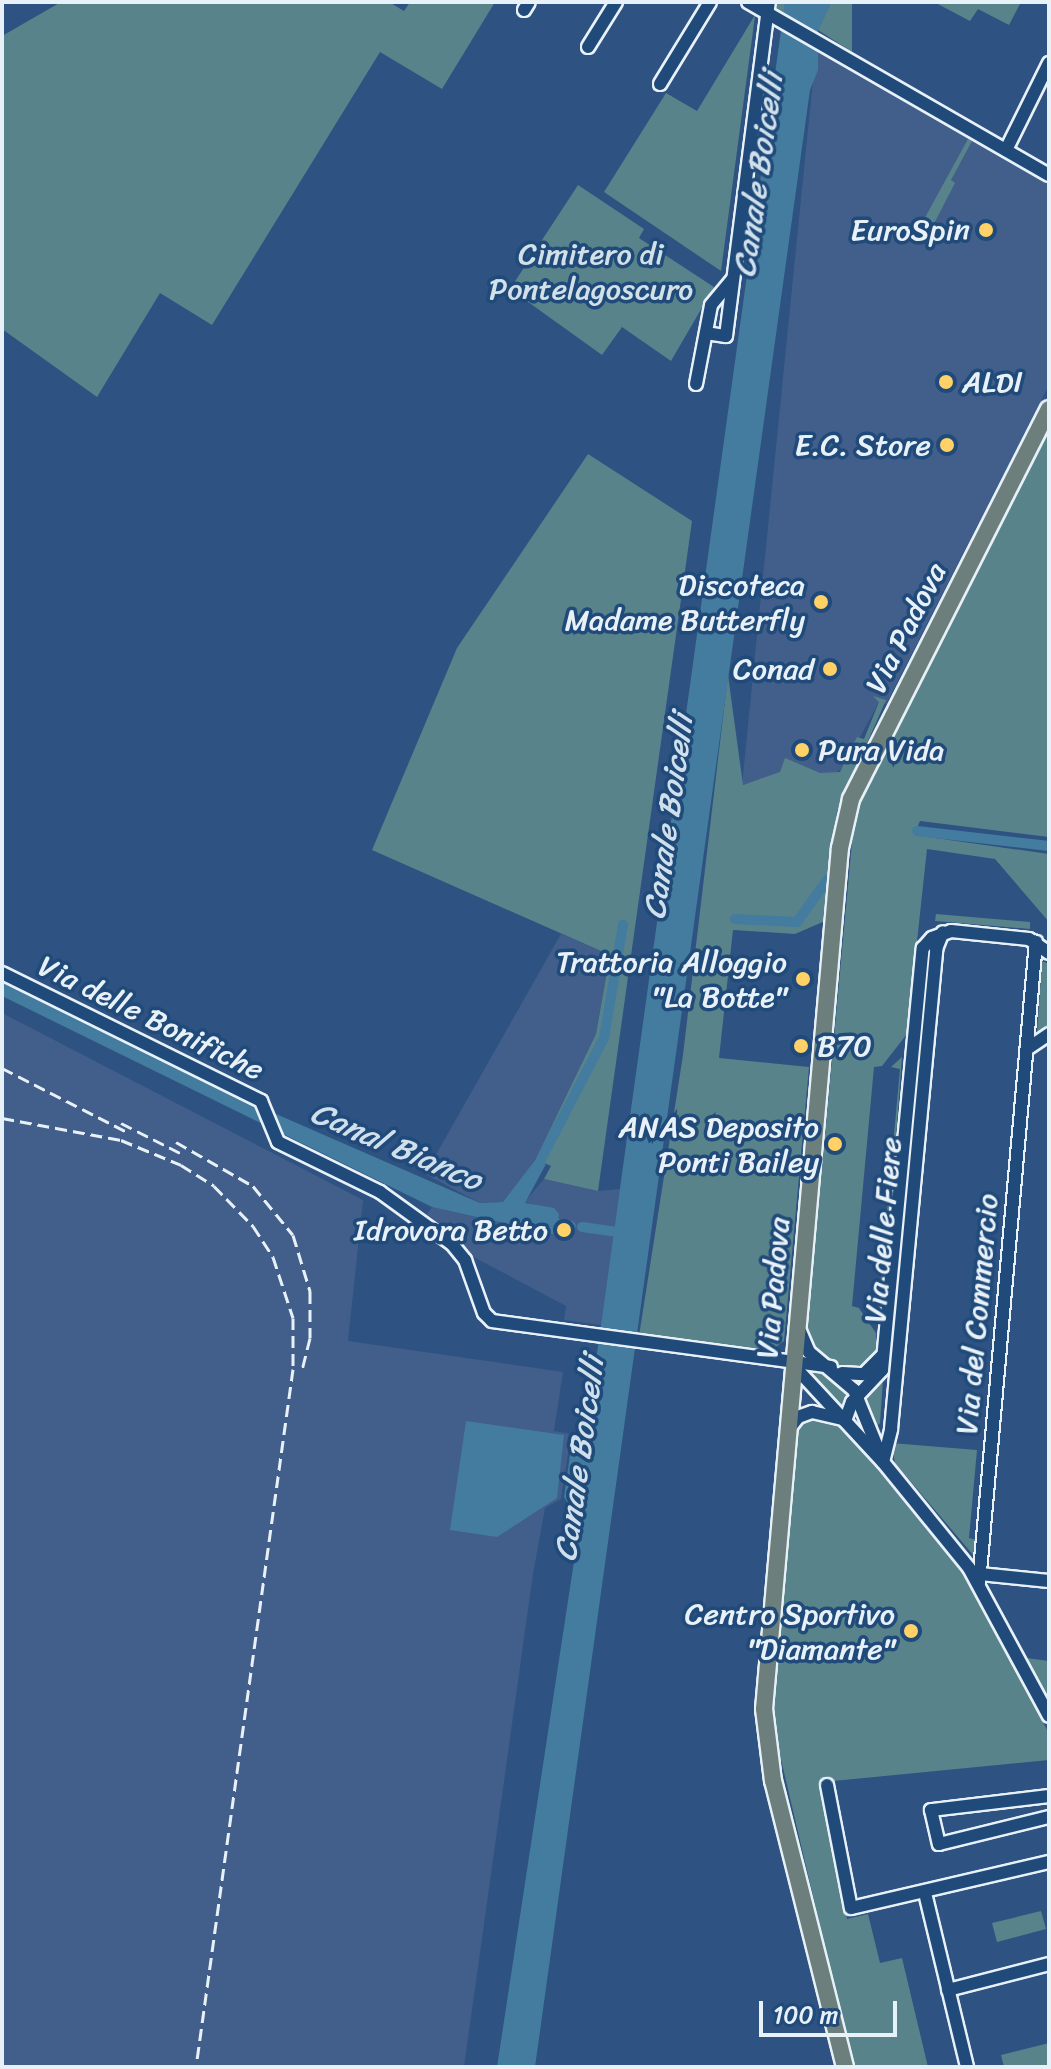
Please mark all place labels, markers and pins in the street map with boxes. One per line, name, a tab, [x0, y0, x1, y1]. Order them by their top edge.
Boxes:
place label: EuroSpin	[850, 212, 970, 248]
marker: EuroSpin	[977, 221, 995, 239]
place label: ALDI	[962, 364, 1023, 400]
marker: ALDI	[937, 373, 955, 391]
place label: E.C. Store	[795, 427, 931, 463]
marker: E.C. Store	[938, 436, 956, 454]
place label: Discoteca Madame Butterfly	[565, 567, 805, 638]
marker: Discoteca Madame Butterfly	[812, 593, 830, 611]
place label: Conad	[733, 651, 814, 687]
marker: Conad	[821, 660, 839, 678]
place label: Pura Vida	[818, 732, 944, 768]
marker: Pura Vida	[793, 741, 811, 759]
place label: Trattoria Alloggio "La Botte"	[557, 944, 787, 1014]
marker: Trattoria Alloggio "La Botte"	[794, 970, 812, 988]
place label: B70	[817, 1028, 872, 1064]
marker: B70	[792, 1037, 810, 1055]
place label: ANAS Deposito Ponti Bailey	[619, 1109, 819, 1180]
marker: ANAS Deposito Ponti Bailey	[826, 1135, 844, 1153]
place label: Idrovora Betto	[354, 1212, 548, 1248]
marker: Idrovora Betto	[555, 1221, 573, 1239]
place label: Centro Sportivo "Diamante"	[685, 1596, 895, 1666]
marker: Centro Sportivo "Diamante"	[902, 1622, 920, 1640]

